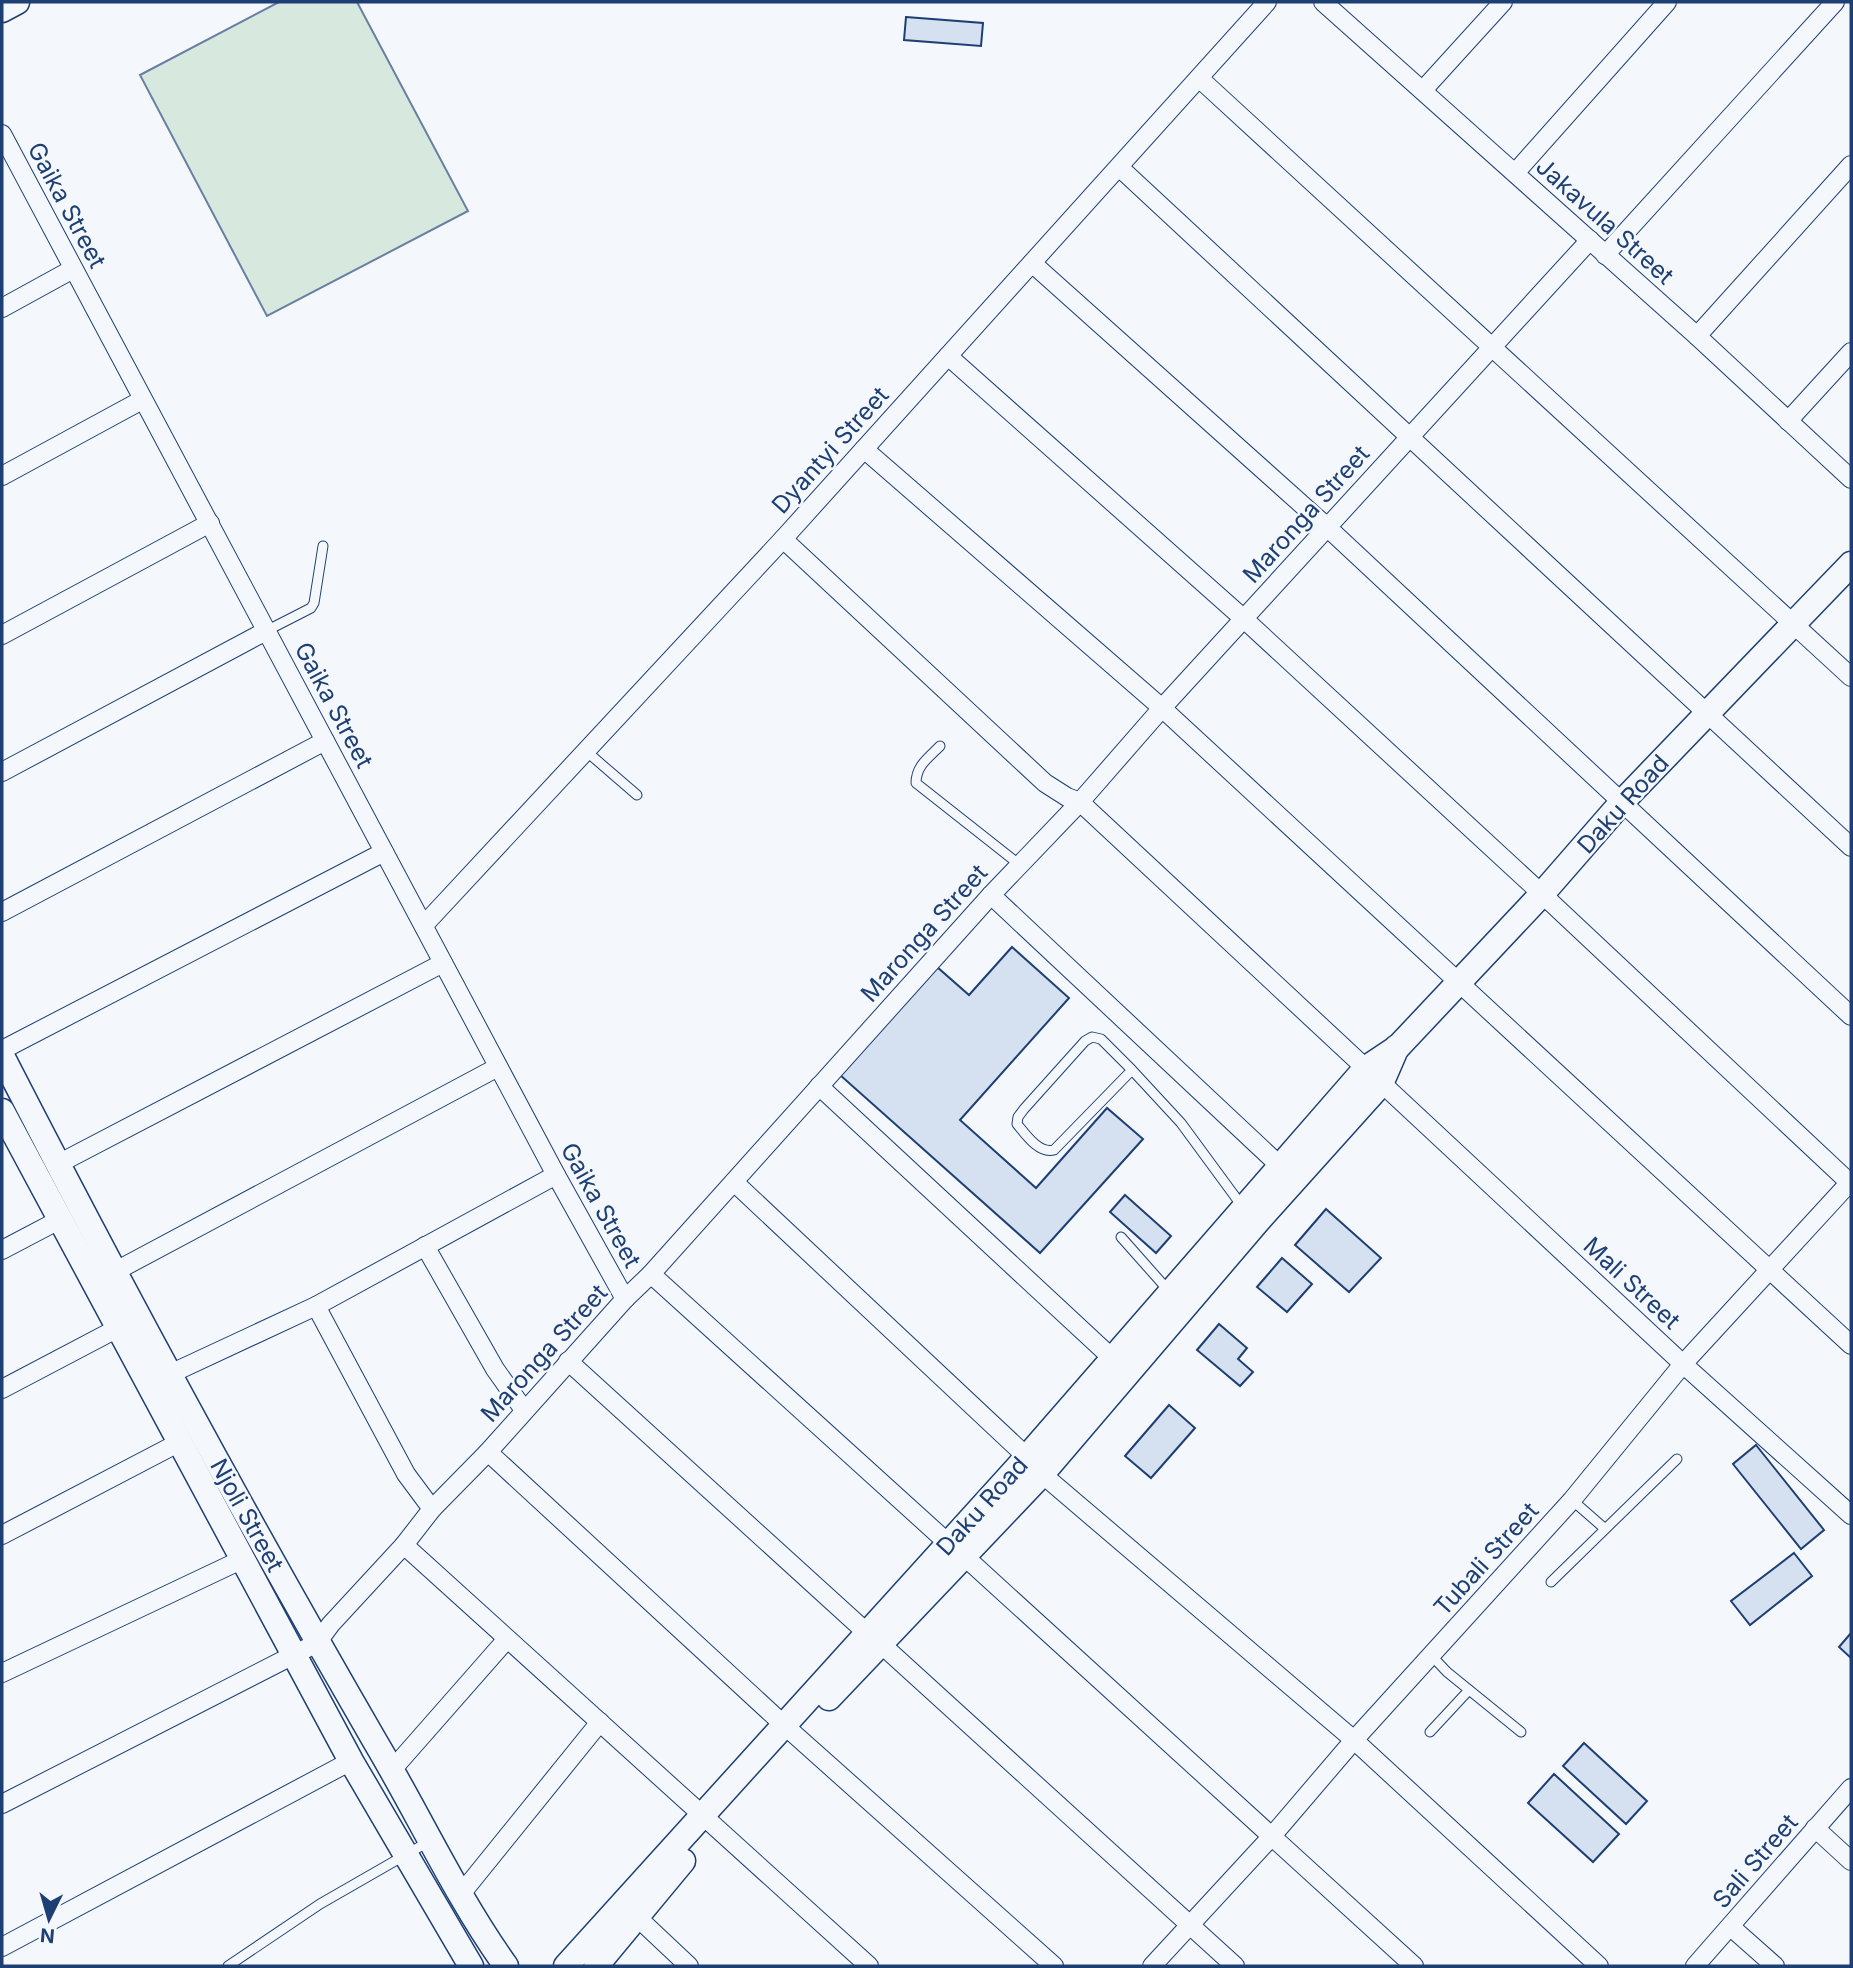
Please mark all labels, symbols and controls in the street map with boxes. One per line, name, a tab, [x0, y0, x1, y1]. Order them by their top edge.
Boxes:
street label: Gaika Street	[22, 137, 112, 273]
street label: Jakavula Street	[1530, 152, 1680, 290]
street label: Dyantyi Street	[766, 381, 895, 519]
street label: Maronga Street	[1237, 439, 1375, 589]
street label: Gaika Street	[289, 637, 379, 773]
street label: Daku Road	[1571, 749, 1675, 859]
street label: Maronga Street	[855, 858, 993, 1008]
street label: Gaika Street	[555, 1137, 647, 1273]
street label: Mali Street	[1578, 1231, 1686, 1335]
street label: Maronga Street	[475, 1278, 613, 1428]
street label: Daku Road	[930, 1451, 1034, 1561]
street label: Njoli Street	[204, 1454, 290, 1577]
street label: Tubali Street	[1428, 1496, 1545, 1622]
street label: Sali Street	[1706, 1808, 1804, 1914]
north arrow	[14, 1884, 84, 1954]
text: N	[39, 1923, 56, 1948]

